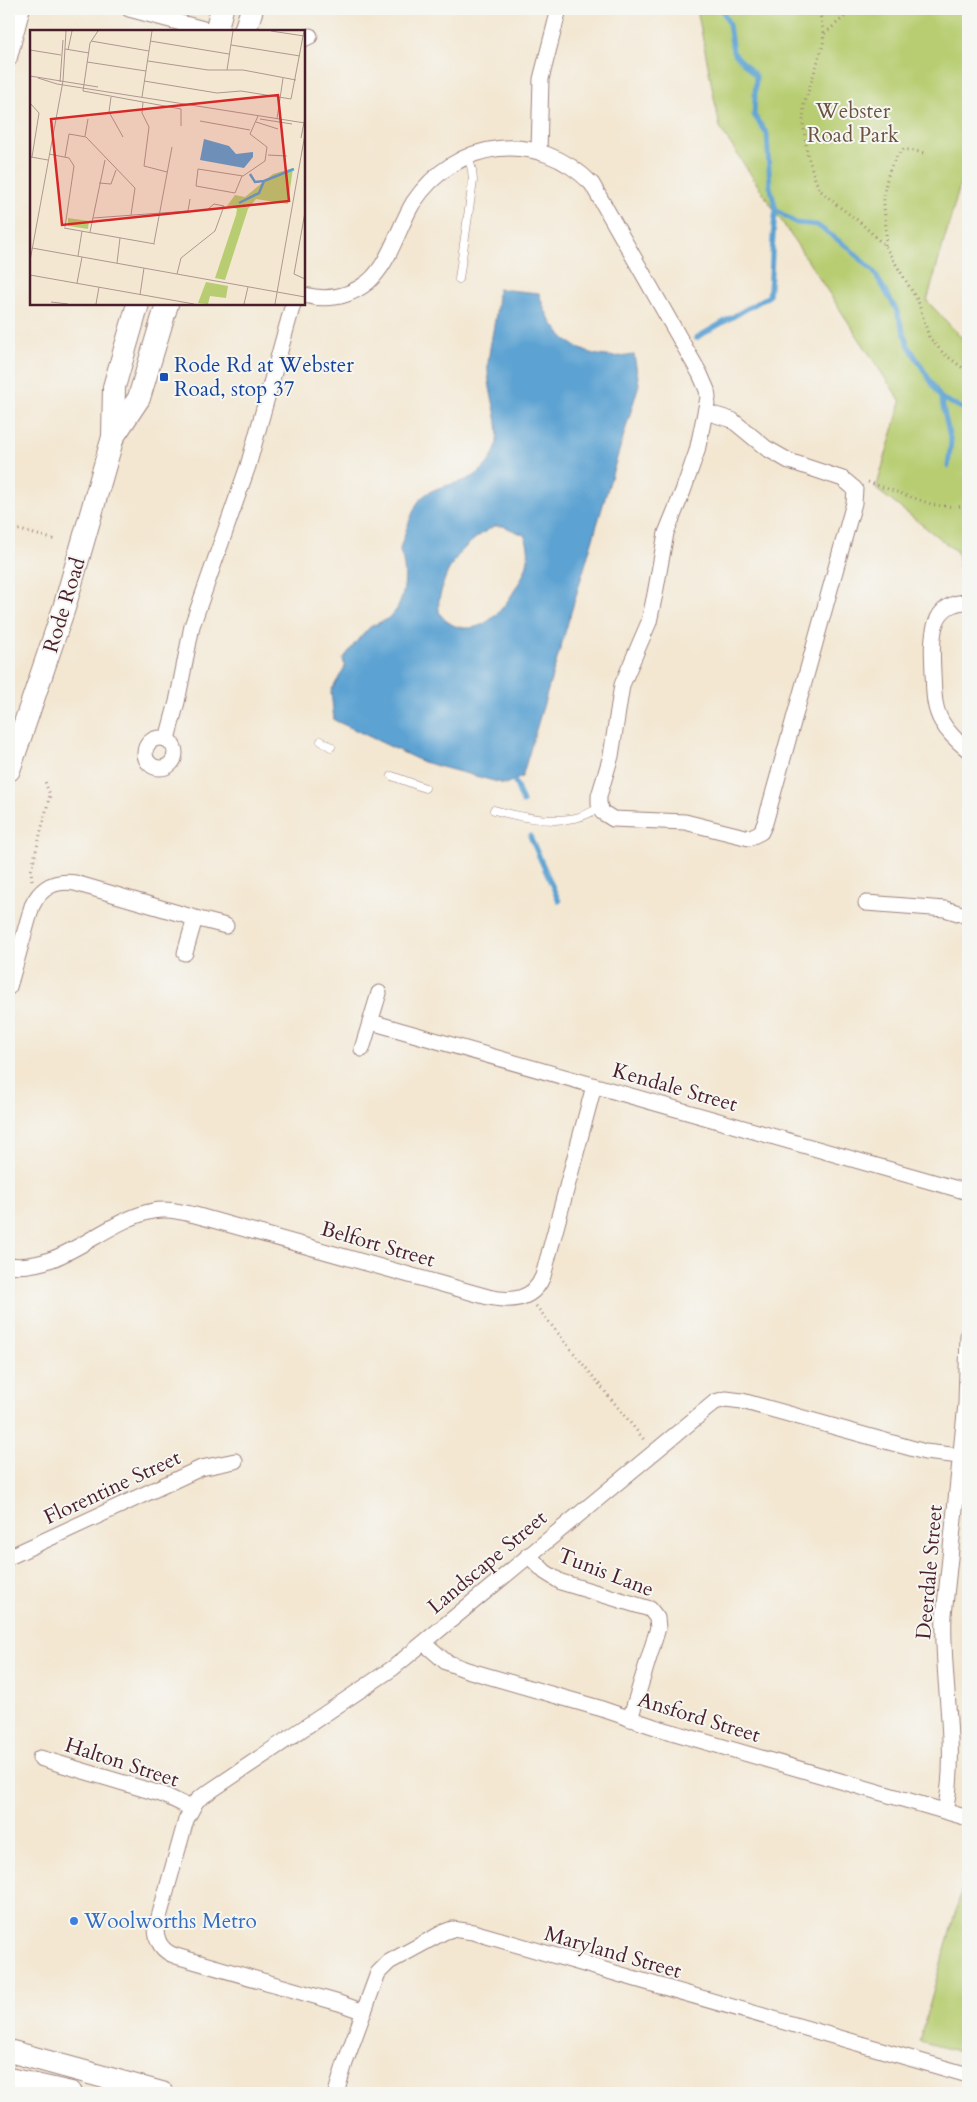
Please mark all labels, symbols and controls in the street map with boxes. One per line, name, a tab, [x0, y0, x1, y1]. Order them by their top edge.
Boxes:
inset map	[30, 30, 305, 305]
park label: Webster Road Park	[807, 97, 900, 150]
place label: Rode Rd at Webster Road, stop 37	[174, 351, 354, 404]
marker: Rode Rd at Webster Road, stop 37	[158, 371, 170, 383]
street label: Rode Road	[36, 554, 93, 656]
street label: Kendale Street	[609, 1056, 741, 1119]
street label: Belfort Street	[317, 1214, 439, 1275]
street label: Florentine Street	[39, 1443, 186, 1532]
street label: Deerdale Street	[909, 1503, 950, 1641]
street label: Landscape Street	[422, 1504, 553, 1621]
street label: Tunis Lane	[554, 1541, 658, 1604]
street label: Ansford Street	[634, 1685, 764, 1750]
street label: Halton Street	[61, 1730, 183, 1795]
place label: Woolworths Metro	[83, 1907, 257, 1936]
marker: Woolworths Metro	[68, 1915, 80, 1927]
street label: Maryland Street	[541, 1919, 685, 1986]

